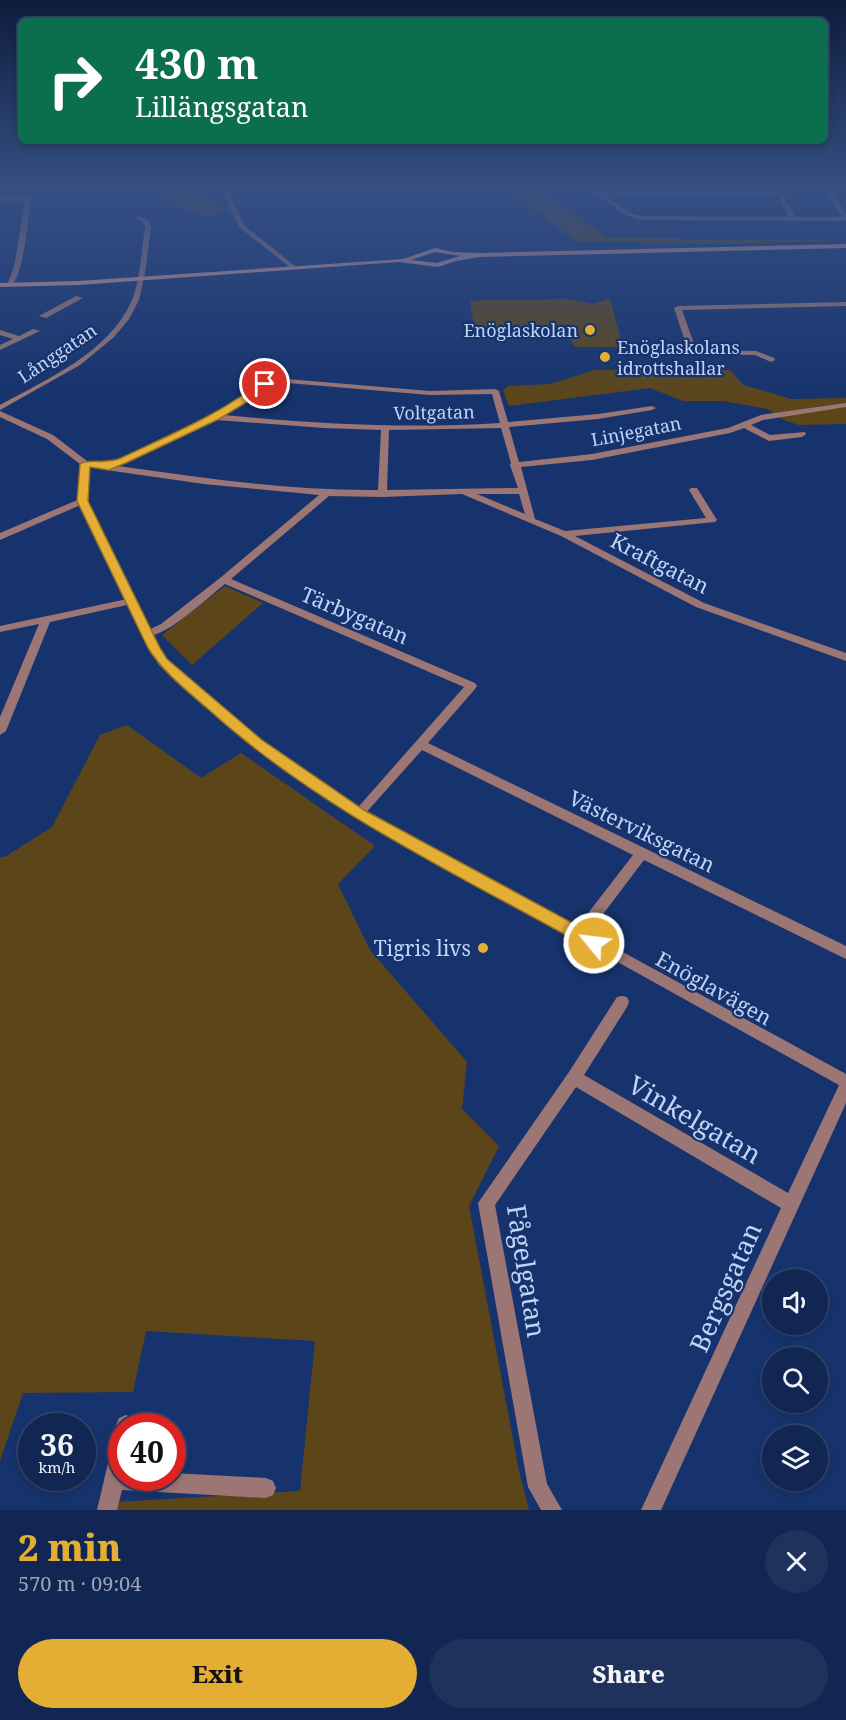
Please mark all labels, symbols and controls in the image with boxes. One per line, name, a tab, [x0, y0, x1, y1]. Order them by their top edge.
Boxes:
text: 430 m	[135, 34, 259, 91]
icon: right	[36, 42, 114, 120]
text: Lillängsgatan	[135, 88, 308, 125]
street label: Långgatan	[13, 318, 102, 388]
place label: Enöglaskolan	[463, 318, 578, 342]
marker: Enöglaskolan	[583, 323, 597, 337]
place label: Enöglaskolans idrottshallar	[617, 335, 740, 380]
marker: Enöglaskolans idrottshallar	[598, 350, 612, 364]
pin	[239, 358, 290, 409]
icon: arrive	[248, 367, 281, 400]
street label: Voltgatan	[393, 399, 475, 425]
street label: Linjegatan	[589, 410, 684, 452]
street label: Kraftgatan	[606, 526, 714, 600]
street label: Tärbygatan	[297, 580, 413, 650]
street label: Västerviksgatan	[564, 784, 720, 878]
position arrow	[562, 911, 626, 975]
place label: Tigris livs	[374, 934, 471, 962]
marker: Tigris livs	[476, 941, 490, 955]
street label: Enöglavägen	[651, 945, 777, 1031]
street label: Vinkelgatan	[622, 1066, 768, 1172]
street label: Fågelgatan	[499, 1202, 555, 1340]
street label: Bergsgatan	[680, 1216, 770, 1357]
map controls	[762, 1269, 828, 1491]
button: sound	[762, 1269, 828, 1335]
button: search	[762, 1347, 828, 1413]
speed limit sign: 40	[108, 1413, 186, 1491]
text: 36	[40, 1424, 74, 1465]
button: layers	[762, 1425, 828, 1491]
text: km/h	[39, 1457, 75, 1477]
text: 2 min	[18, 1523, 121, 1572]
button: close	[765, 1530, 828, 1593]
text: 570 m · 09:04	[18, 1570, 141, 1597]
button: Exit	[18, 1639, 417, 1708]
button: Share	[429, 1639, 828, 1708]

